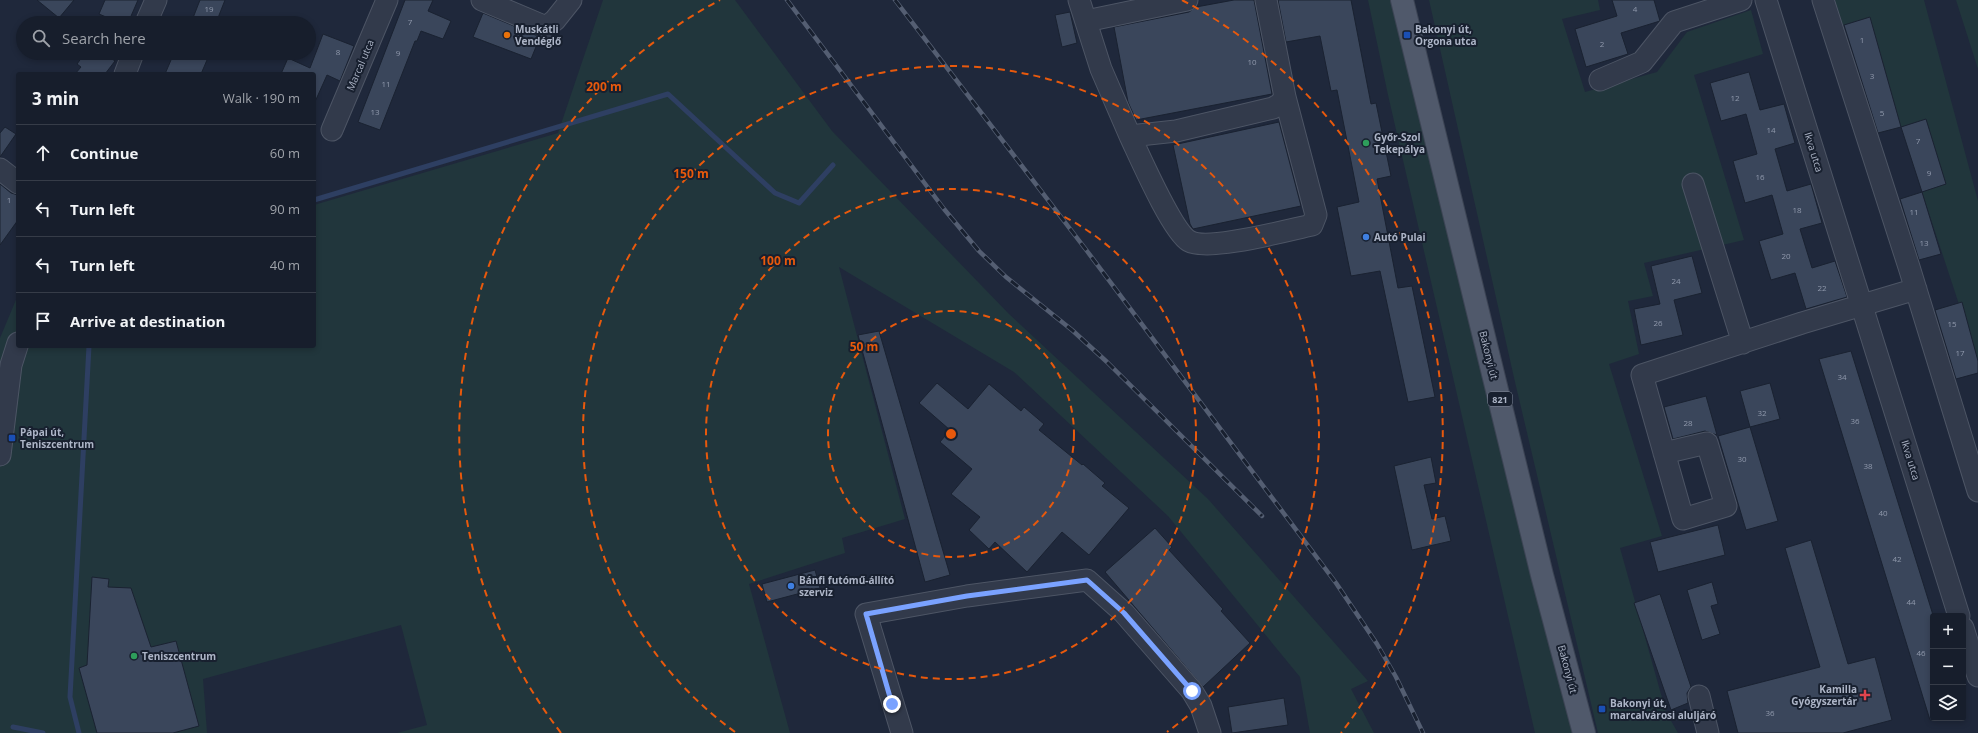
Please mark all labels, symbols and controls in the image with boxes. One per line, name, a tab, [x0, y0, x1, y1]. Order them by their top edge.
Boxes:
house number: 19	[204, 3, 214, 14]
house number: 4	[1633, 3, 1638, 14]
search box	[16, 16, 316, 60]
house number: 7	[408, 16, 413, 27]
place label: Muskátli Vendéglő	[515, 22, 562, 48]
place label: Bakonyi út, Orgona utca	[1415, 22, 1477, 48]
icon: search	[30, 27, 52, 49]
text: Search here	[62, 28, 146, 48]
marker: Muskátli Vendéglő	[502, 30, 512, 40]
marker: Bakonyi út, Orgona utca	[1402, 30, 1412, 40]
house number: 1	[1860, 34, 1864, 45]
street label: Marcal utca	[343, 37, 377, 93]
house number: 2	[1600, 38, 1605, 49]
house number: 8	[336, 46, 341, 57]
house number: 9	[396, 47, 401, 58]
house number: 10	[1247, 56, 1257, 67]
house number: 3	[1870, 70, 1875, 81]
house number: 11	[381, 78, 391, 89]
text: 200 m	[586, 78, 622, 95]
text: 3 min	[32, 87, 79, 110]
text: Walk · 190 m	[223, 89, 300, 107]
house number: 12	[1730, 92, 1740, 103]
house number: 13	[370, 106, 380, 117]
house number: 5	[1880, 107, 1885, 118]
house number: 14	[1766, 124, 1776, 135]
place label: Győr-Szol Tekepálya	[1374, 130, 1425, 156]
street label: Ikva utca	[1801, 130, 1827, 174]
house number: 7	[1916, 135, 1921, 146]
marker: Győr-Szol Tekepálya	[1361, 138, 1371, 148]
icon: ahead	[32, 142, 54, 164]
text: Continue	[70, 143, 138, 163]
text: 60 m	[270, 144, 300, 162]
text: 150 m	[673, 165, 709, 182]
house number: 9	[1927, 167, 1932, 178]
house number: 16	[1755, 171, 1765, 182]
house number: 1	[7, 194, 11, 205]
icon: left	[32, 198, 54, 220]
text: Turn left	[70, 199, 135, 219]
text: 90 m	[270, 200, 300, 218]
house number: 18	[1792, 204, 1802, 215]
house number: 11	[1909, 206, 1919, 217]
place label: Autó Pulai	[1374, 230, 1426, 244]
marker: Autó Pulai	[1361, 232, 1371, 242]
house number: 13	[1919, 237, 1929, 248]
house number: 20	[1781, 250, 1791, 261]
text: 100 m	[760, 252, 796, 269]
icon: left	[32, 254, 54, 276]
text: Turn left	[70, 255, 135, 275]
text: 40 m	[270, 256, 300, 274]
house number: 24	[1671, 275, 1681, 286]
house number: 22	[1817, 282, 1827, 293]
icon: arrive	[32, 310, 54, 332]
text: Arrive at destination	[70, 311, 225, 331]
house number: 26	[1653, 317, 1663, 328]
house number: 15	[1947, 318, 1957, 329]
street label: Bakonyi út	[1476, 329, 1502, 381]
text: 50 m	[850, 338, 878, 355]
house number: 17	[1955, 347, 1965, 358]
house number: 34	[1837, 371, 1847, 382]
road number: 821	[1488, 392, 1512, 406]
house number: 32	[1757, 407, 1767, 418]
house number: 36	[1850, 415, 1860, 426]
house number: 28	[1683, 417, 1693, 428]
place label: Pápai út, Teniszcentrum	[20, 425, 94, 451]
centre of rings	[944, 427, 958, 441]
marker: Pápai út, Teniszcentrum	[7, 433, 17, 443]
street label: Ikva utca	[1898, 438, 1924, 482]
house number: 30	[1737, 453, 1747, 464]
house number: 38	[1863, 460, 1873, 471]
house number: 40	[1878, 507, 1888, 518]
house number: 42	[1892, 553, 1902, 564]
place label: Bánfi futómű-állító szerviz	[799, 573, 894, 599]
marker: Bánfi futómű-állító szerviz	[786, 581, 796, 591]
house number: 44	[1906, 596, 1916, 607]
map controls	[1930, 613, 1966, 721]
button: +	[1930, 613, 1966, 649]
street label: Bakonyi út	[1555, 643, 1581, 695]
house number: 46	[1916, 647, 1926, 658]
place label: Teniszcentrum	[142, 649, 216, 663]
button: −	[1930, 649, 1966, 685]
marker: Teniszcentrum	[129, 651, 139, 661]
route start	[1183, 682, 1201, 700]
place label: Kamilla Gyógyszertár	[1791, 682, 1857, 708]
button: layers	[1930, 685, 1966, 721]
marker: Kamilla Gyógyszertár	[1860, 690, 1870, 700]
route end	[883, 695, 901, 713]
place label: Bakonyi út, marcalvárosi aluljáró	[1610, 696, 1716, 722]
marker: Bakonyi út, marcalvárosi aluljáró	[1597, 704, 1607, 714]
house number: 36	[1765, 707, 1775, 718]

